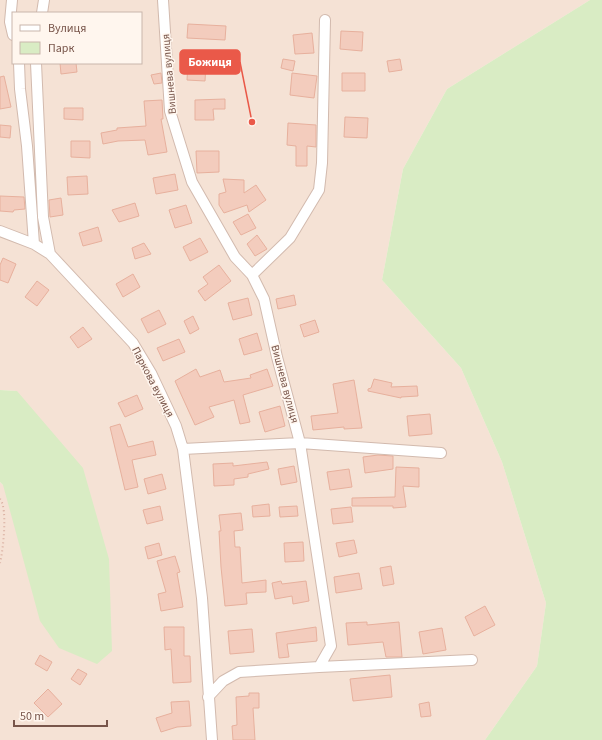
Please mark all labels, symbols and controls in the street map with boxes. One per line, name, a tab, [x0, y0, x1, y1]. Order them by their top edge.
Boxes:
legend	[12, 12, 142, 64]
text: Вулиця	[48, 20, 86, 37]
street label: Вишнева вулиця	[158, 33, 180, 115]
text: Парк	[48, 40, 74, 57]
callout: Божиця	[180, 50, 240, 74]
text: Божиця	[188, 54, 232, 71]
street label: Вишнева вулиця	[267, 343, 303, 425]
street label: Паркова вулиця	[128, 344, 178, 420]
scale bar	[14, 702, 107, 728]
text: 50 m	[20, 708, 44, 725]

